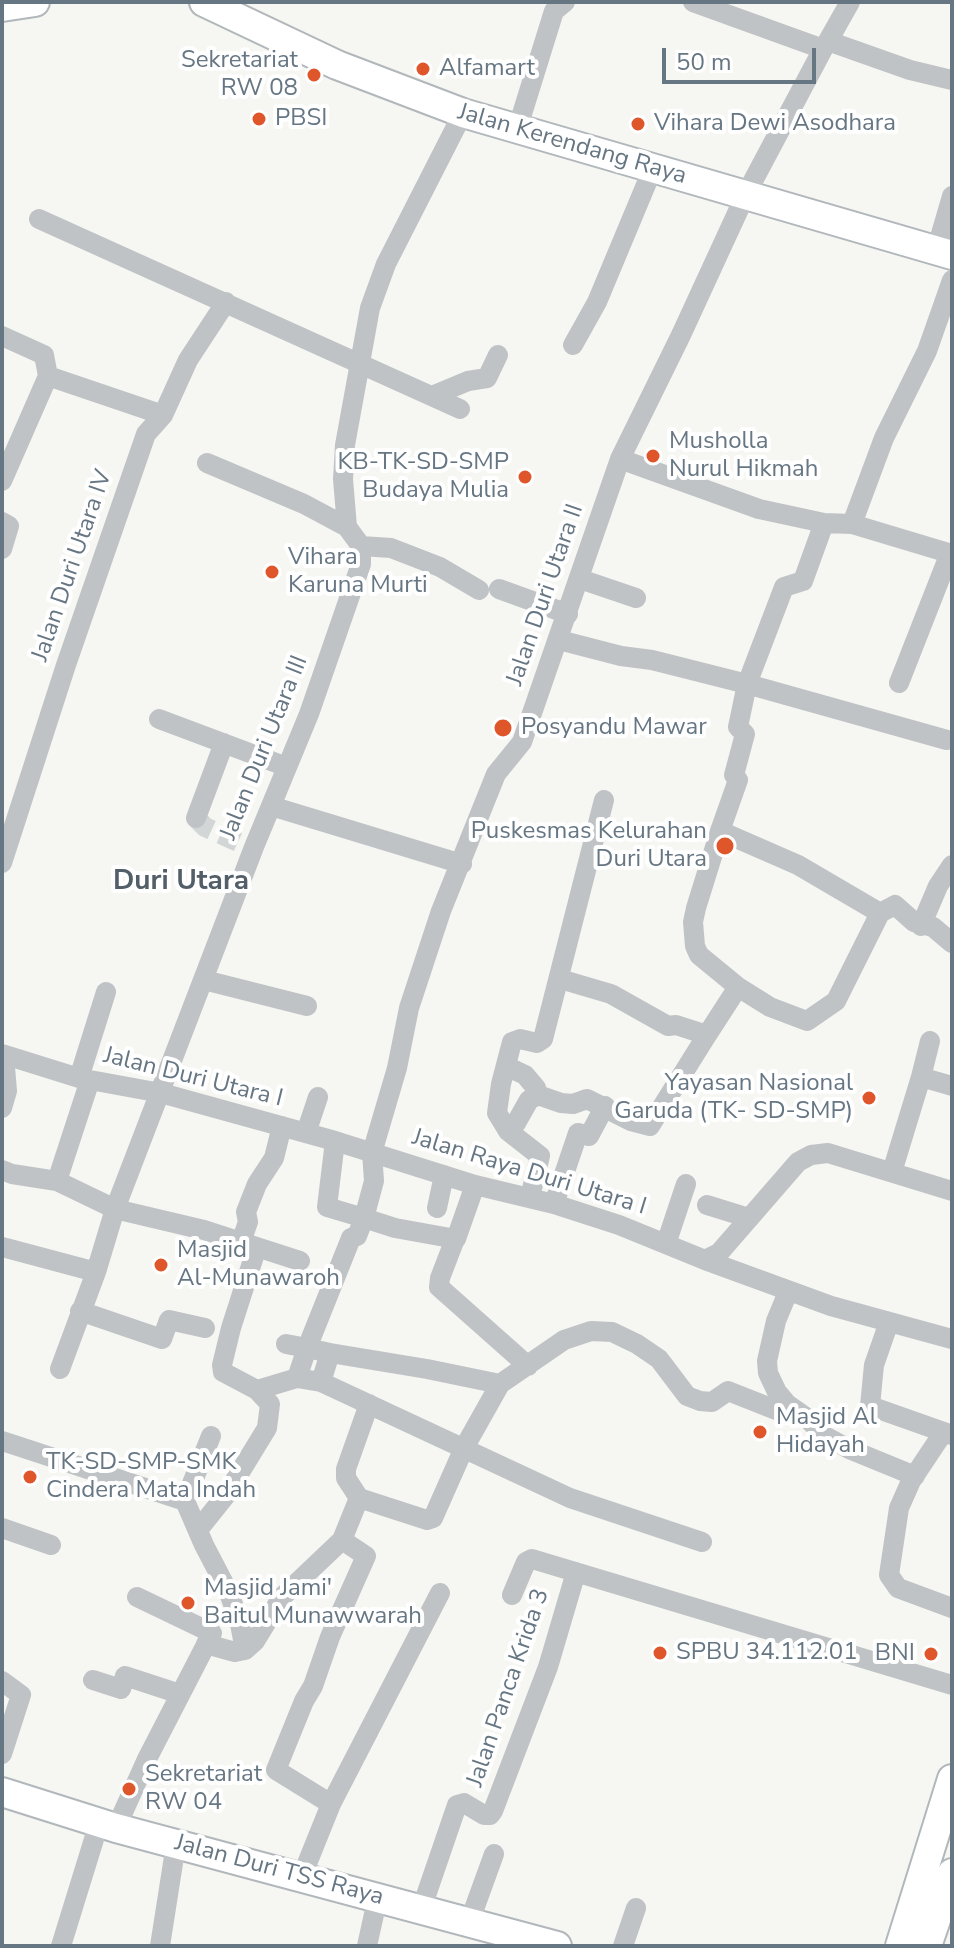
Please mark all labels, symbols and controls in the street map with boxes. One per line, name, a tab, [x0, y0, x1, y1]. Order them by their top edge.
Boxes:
scale bar	[666, 32, 820, 82]
text: 50 m	[676, 46, 732, 78]
place label: Sekretariat RW 08	[181, 47, 298, 103]
place label: Alfamart	[439, 55, 535, 83]
marker: Alfamart	[414, 60, 432, 78]
marker: Sekretariat RW 08	[305, 66, 323, 84]
street label: Jalan Kerendang Raya	[454, 99, 690, 191]
place label: PBSI	[275, 105, 327, 133]
marker: PBSI	[250, 110, 268, 128]
place label: Vihara Dewi Asodhara	[654, 110, 896, 138]
marker: Vihara Dewi Asodhara	[629, 115, 647, 133]
place label: Musholla Nurul Hikmah	[669, 428, 818, 484]
marker: Musholla Nurul Hikmah	[644, 447, 662, 465]
place label: KB-TK-SD-SMP Budaya Mulia	[338, 449, 509, 505]
street label: Jalan Duri Utara IV	[27, 467, 119, 665]
marker: KB-TK-SD-SMP Budaya Mulia	[516, 468, 534, 486]
street label: Jalan Duri Utara II	[501, 501, 591, 689]
place label: Vihara Karuna Murti	[288, 544, 427, 600]
marker: Vihara Karuna Murti	[263, 563, 281, 581]
street label: Jalan Duri Utara III	[215, 652, 315, 844]
place label: Posyandu Mawar	[521, 714, 707, 742]
marker: Posyandu Mawar	[492, 717, 514, 739]
place label: Puskesmas Kelurahan Duri Utara	[471, 818, 707, 874]
marker: Puskesmas Kelurahan Duri Utara	[714, 835, 736, 857]
district label: Duri Utara	[113, 865, 249, 899]
street label: Jalan Duri Utara I	[100, 1042, 286, 1114]
place label: Yayasan Nasional Garuda (TK- SD-SMP)	[614, 1070, 853, 1126]
marker: Yayasan Nasional Garuda (TK- SD-SMP)	[860, 1089, 878, 1107]
street label: Jalan Raya Duri Utara I	[408, 1124, 650, 1222]
place label: Masjid Al-Munawaroh	[177, 1237, 340, 1293]
marker: Masjid Al-Munawaroh	[152, 1256, 170, 1274]
place label: Masjid Al Hidayah	[776, 1404, 877, 1460]
marker: Masjid Al Hidayah	[751, 1423, 769, 1441]
place label: TK-SD-SMP-SMK Cindera Mata Indah	[46, 1449, 256, 1505]
marker: TK-SD-SMP-SMK Cindera Mata Indah	[21, 1468, 39, 1486]
place label: Masjid Jami' Baitul Munawwarah	[204, 1575, 422, 1631]
street label: Jalan Panca Krida 3	[462, 1585, 556, 1791]
marker: Masjid Jami' Baitul Munawwarah	[179, 1594, 197, 1612]
place label: SPBU 34.112.01	[676, 1639, 858, 1667]
place label: BNI	[875, 1640, 915, 1668]
marker: SPBU 34.112.01	[651, 1644, 669, 1662]
marker: BNI	[922, 1645, 940, 1663]
place label: Sekretariat RW 04	[145, 1761, 262, 1817]
marker: Sekretariat RW 04	[120, 1780, 138, 1798]
street label: Jalan Duri TSS Raya	[172, 1829, 386, 1913]

